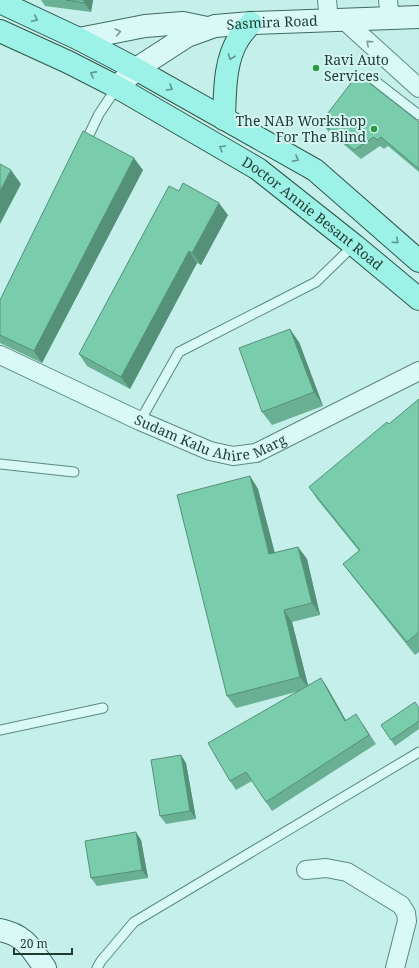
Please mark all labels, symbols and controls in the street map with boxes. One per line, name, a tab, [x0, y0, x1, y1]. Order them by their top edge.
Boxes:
street label: Sasmira Road	[226, 11, 318, 34]
one-way arrow	[31, 14, 39, 22]
one-way arrow	[114, 28, 121, 37]
one-way arrow	[367, 41, 374, 48]
place label: Ravi Auto Services	[324, 50, 389, 85]
one-way arrow	[228, 53, 236, 60]
marker: Ravi Auto Services	[311, 63, 321, 73]
one-way arrow	[89, 72, 97, 79]
one-way arrow	[166, 84, 173, 91]
place label: The NAB Workshop For The Blind	[235, 111, 366, 146]
marker: The NAB Workshop For The Blind	[369, 124, 379, 134]
one-way arrow	[219, 145, 226, 152]
street label: Doctor Annie Besant Road	[239, 152, 387, 274]
one-way arrow	[292, 154, 299, 162]
one-way arrow	[391, 236, 399, 243]
street label: Sudam Kalu Ahire Marg	[132, 410, 290, 465]
scale bar	[14, 930, 72, 956]
text: 20 m	[20, 935, 48, 952]

